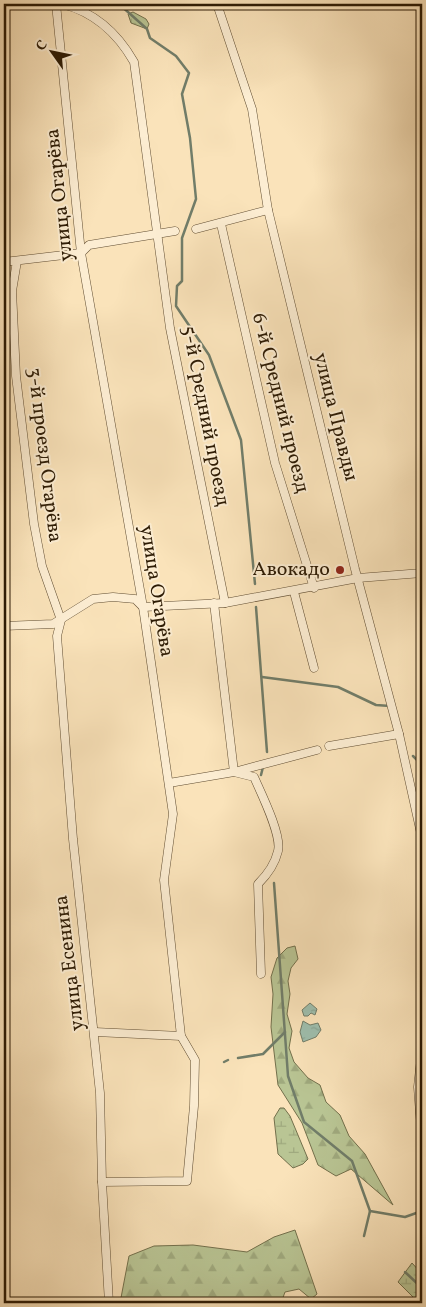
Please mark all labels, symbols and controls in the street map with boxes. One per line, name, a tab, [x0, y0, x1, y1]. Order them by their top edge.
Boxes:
north arrow	[28, 28, 78, 78]
text: С	[32, 37, 53, 55]
street label: улица Огарёва	[39, 127, 81, 263]
street label: 6-й Средний проезд	[244, 310, 316, 496]
street label: 5-й Средний проезд	[174, 323, 236, 509]
street label: улица Правды	[306, 350, 364, 484]
street label: 3-й проезд Огарёва	[19, 366, 69, 544]
street label: улица Огарёва	[132, 523, 180, 659]
place label: Авокадо	[253, 556, 330, 584]
marker: Авокадо	[334, 564, 346, 576]
street label: улица Есенина	[48, 893, 92, 1033]

